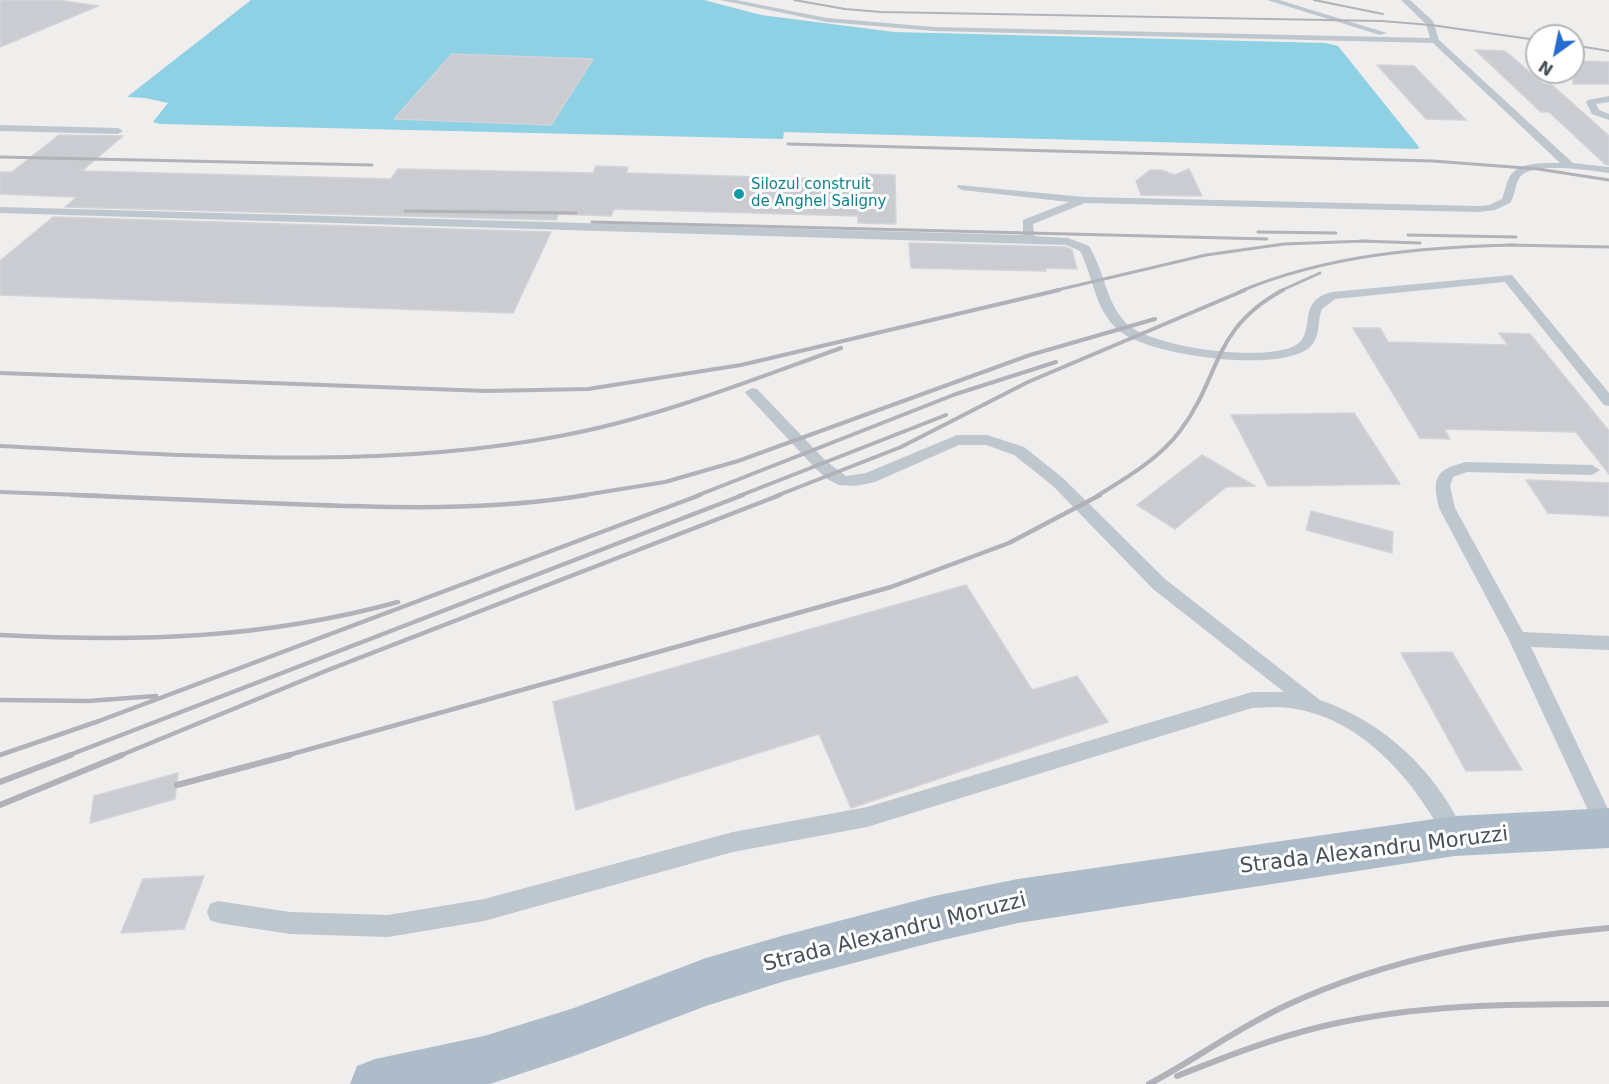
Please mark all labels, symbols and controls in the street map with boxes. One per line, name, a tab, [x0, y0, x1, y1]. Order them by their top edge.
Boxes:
north arrow	[1525, 24, 1585, 84]
text: N	[1535, 56, 1557, 79]
place label: Silozul construit de Anghel Saligny	[751, 176, 886, 211]
marker: Silozul construit de Anghel Saligny	[732, 187, 746, 201]
street label: Strada Alexandru Moruzzi	[1238, 822, 1510, 880]
street label: Strada Alexandru Moruzzi	[761, 888, 1029, 978]

